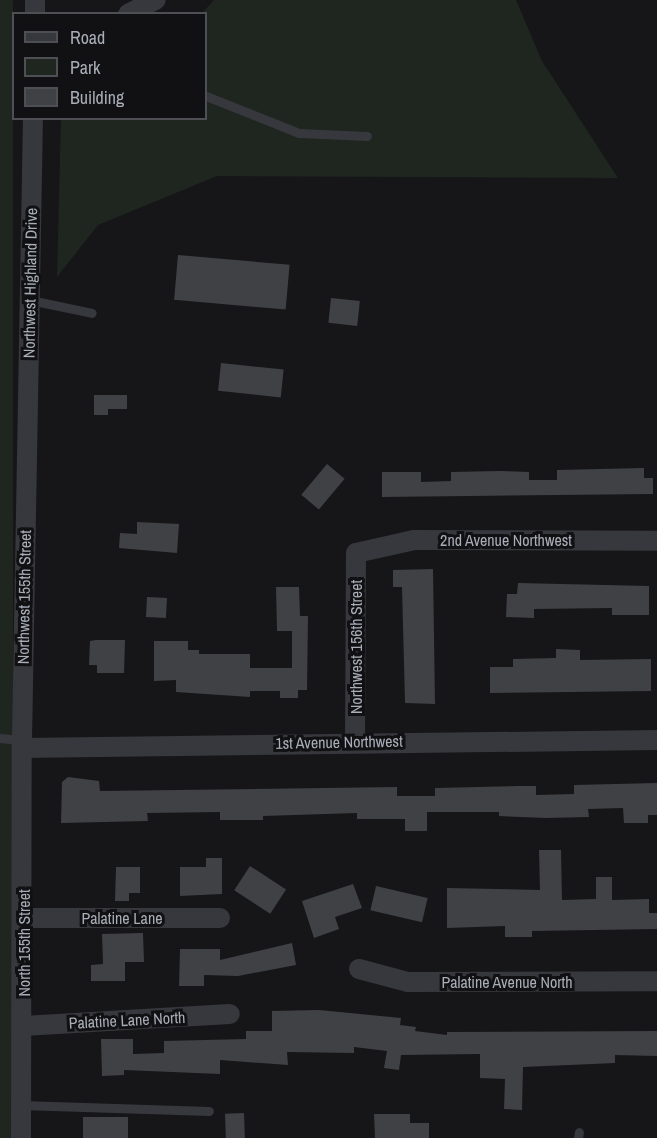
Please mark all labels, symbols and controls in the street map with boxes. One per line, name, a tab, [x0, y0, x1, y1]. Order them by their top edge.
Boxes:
legend	[12, 12, 207, 120]
text: Road	[70, 25, 105, 50]
text: Park	[70, 55, 100, 80]
text: Building	[70, 85, 124, 110]
street label: Northwest Highland Drive	[19, 208, 41, 358]
street label: Northwest 155th Street	[13, 530, 35, 664]
street label: 2nd Avenue Northwest	[440, 530, 572, 550]
street label: Northwest 156th Street	[346, 580, 366, 714]
street label: 1st Avenue Northwest	[275, 731, 403, 753]
street label: North 155th Street	[14, 889, 34, 997]
street label: Palatine Lane	[82, 908, 162, 928]
street label: Palatine Avenue North	[441, 972, 573, 992]
street label: Palatine Lane North	[68, 1007, 186, 1033]

